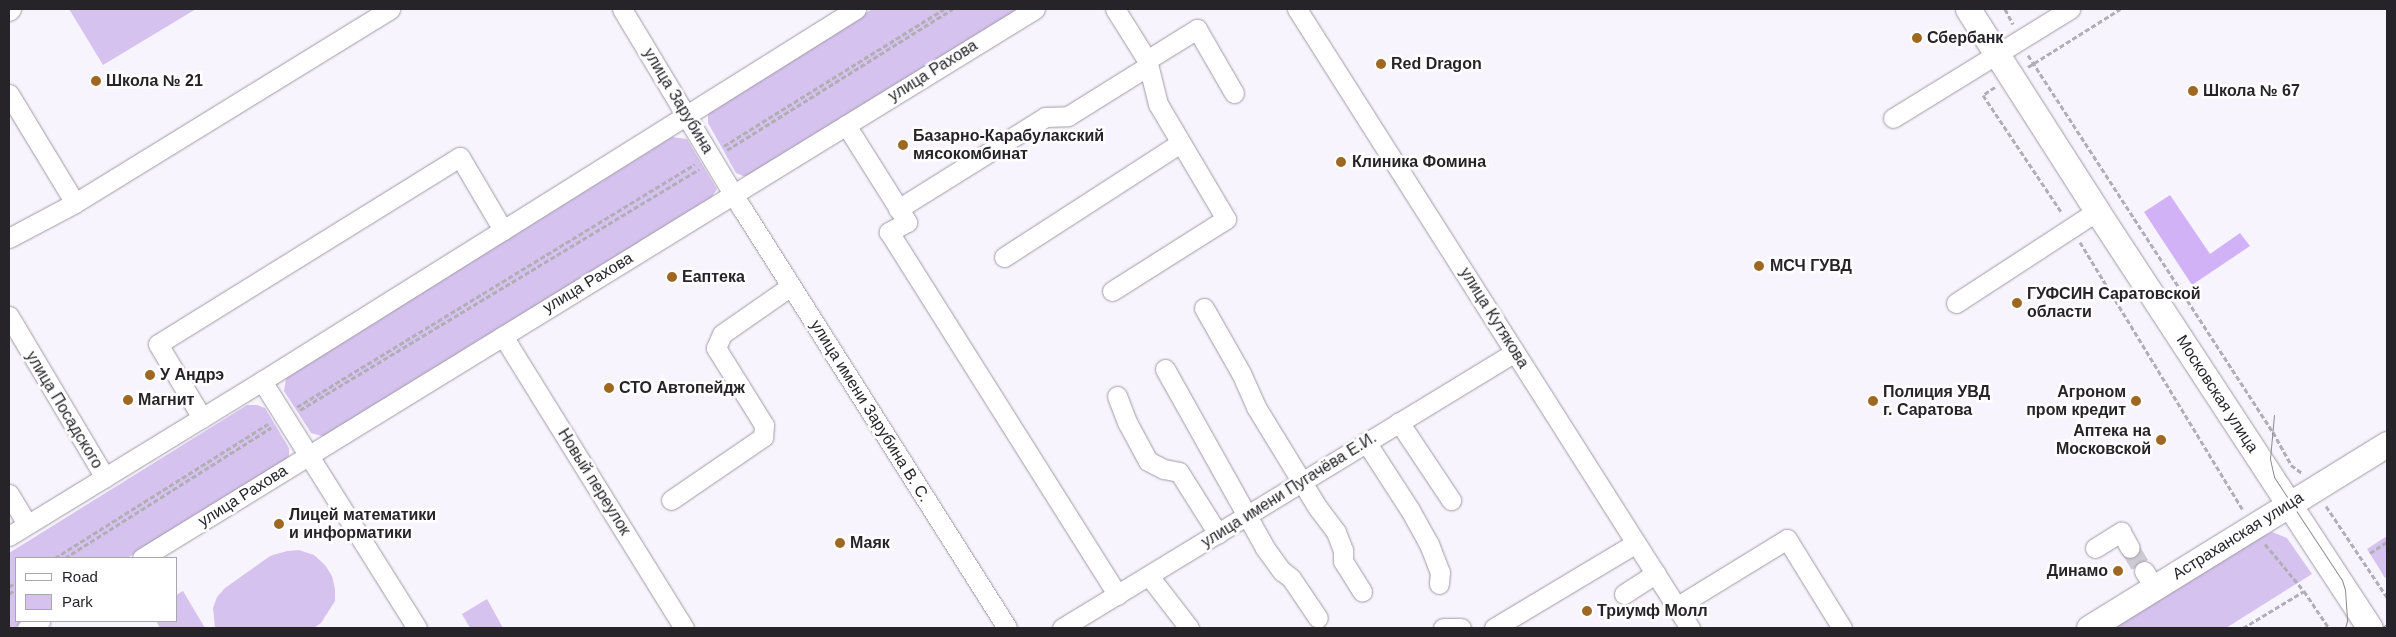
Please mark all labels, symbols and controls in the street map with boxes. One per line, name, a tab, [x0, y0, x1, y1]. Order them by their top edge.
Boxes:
place label: Сбербанк	[1927, 28, 2003, 48]
marker: Сбербанк	[1911, 32, 1923, 44]
street label: улица Рахова	[885, 36, 981, 106]
street label: улица Зарубина	[639, 45, 717, 157]
place label: Red Dragon	[1391, 54, 1482, 74]
marker: Red Dragon	[1375, 58, 1387, 70]
place label: Школа № 21	[106, 71, 203, 91]
marker: Школа № 21	[90, 75, 102, 87]
place label: Школа № 67	[2203, 81, 2300, 101]
marker: Школа № 67	[2187, 85, 2199, 97]
place label: Базарно-Карабулакский мясокомбинат	[913, 126, 1104, 164]
marker: Базарно-Карабулакский мясокомбинат	[897, 139, 909, 151]
place label: Клиника Фомина	[1352, 152, 1486, 172]
marker: Клиника Фомина	[1334, 155, 1348, 169]
street label: улица Рахова	[540, 249, 636, 317]
place label: МСЧ ГУВД	[1770, 256, 1852, 276]
marker: МСЧ ГУВД	[1752, 259, 1766, 273]
street label: улица Кутякова	[1455, 264, 1533, 372]
place label: Еаптека	[682, 267, 745, 287]
marker: Еаптека	[666, 271, 678, 283]
place label: ГУФСИН Саратовской области	[2027, 284, 2201, 322]
marker: ГУФСИН Саратовской области	[2011, 297, 2023, 309]
street label: улица имени Зарубина В. С.	[806, 317, 934, 505]
street label: Московская улица	[2172, 332, 2262, 456]
street label: улица Посадского	[21, 348, 107, 472]
place label: У Андрэ	[160, 365, 224, 385]
marker: У Андрэ	[144, 369, 156, 381]
place label: СТО Автопейдж	[619, 378, 745, 398]
marker: СТО Автопейдж	[603, 382, 615, 394]
place label: Полиция УВД г. Саратова	[1883, 382, 1990, 420]
place label: Агроном пром кредит	[2026, 382, 2126, 420]
place label: Магнит	[138, 390, 194, 410]
marker: Магнит	[122, 394, 134, 406]
marker: Полиция УВД г. Саратова	[1867, 395, 1879, 407]
marker: Агроном пром кредит	[2130, 395, 2142, 407]
place label: Аптека на Московской	[2056, 421, 2151, 459]
street label: Новый переулок	[554, 425, 634, 539]
street label: улица имени Пугачёва Е.И.	[1198, 428, 1380, 552]
marker: Аптека на Московской	[2155, 434, 2167, 446]
street label: улица Рахова	[195, 461, 291, 531]
street label: Астраханская улица	[2169, 488, 2307, 584]
place label: Лицей математики и информатики	[289, 505, 436, 543]
marker: Лицей математики и информатики	[273, 518, 285, 530]
place label: Маяк	[850, 533, 890, 553]
marker: Маяк	[834, 537, 846, 549]
legend	[15, 557, 178, 622]
place label: Динамо	[2047, 561, 2108, 581]
marker: Динамо	[2112, 565, 2124, 577]
text: Road	[62, 568, 98, 585]
text: Park	[62, 593, 93, 610]
place label: Триумф Молл	[1597, 601, 1708, 621]
marker: Триумф Молл	[1581, 605, 1593, 617]

